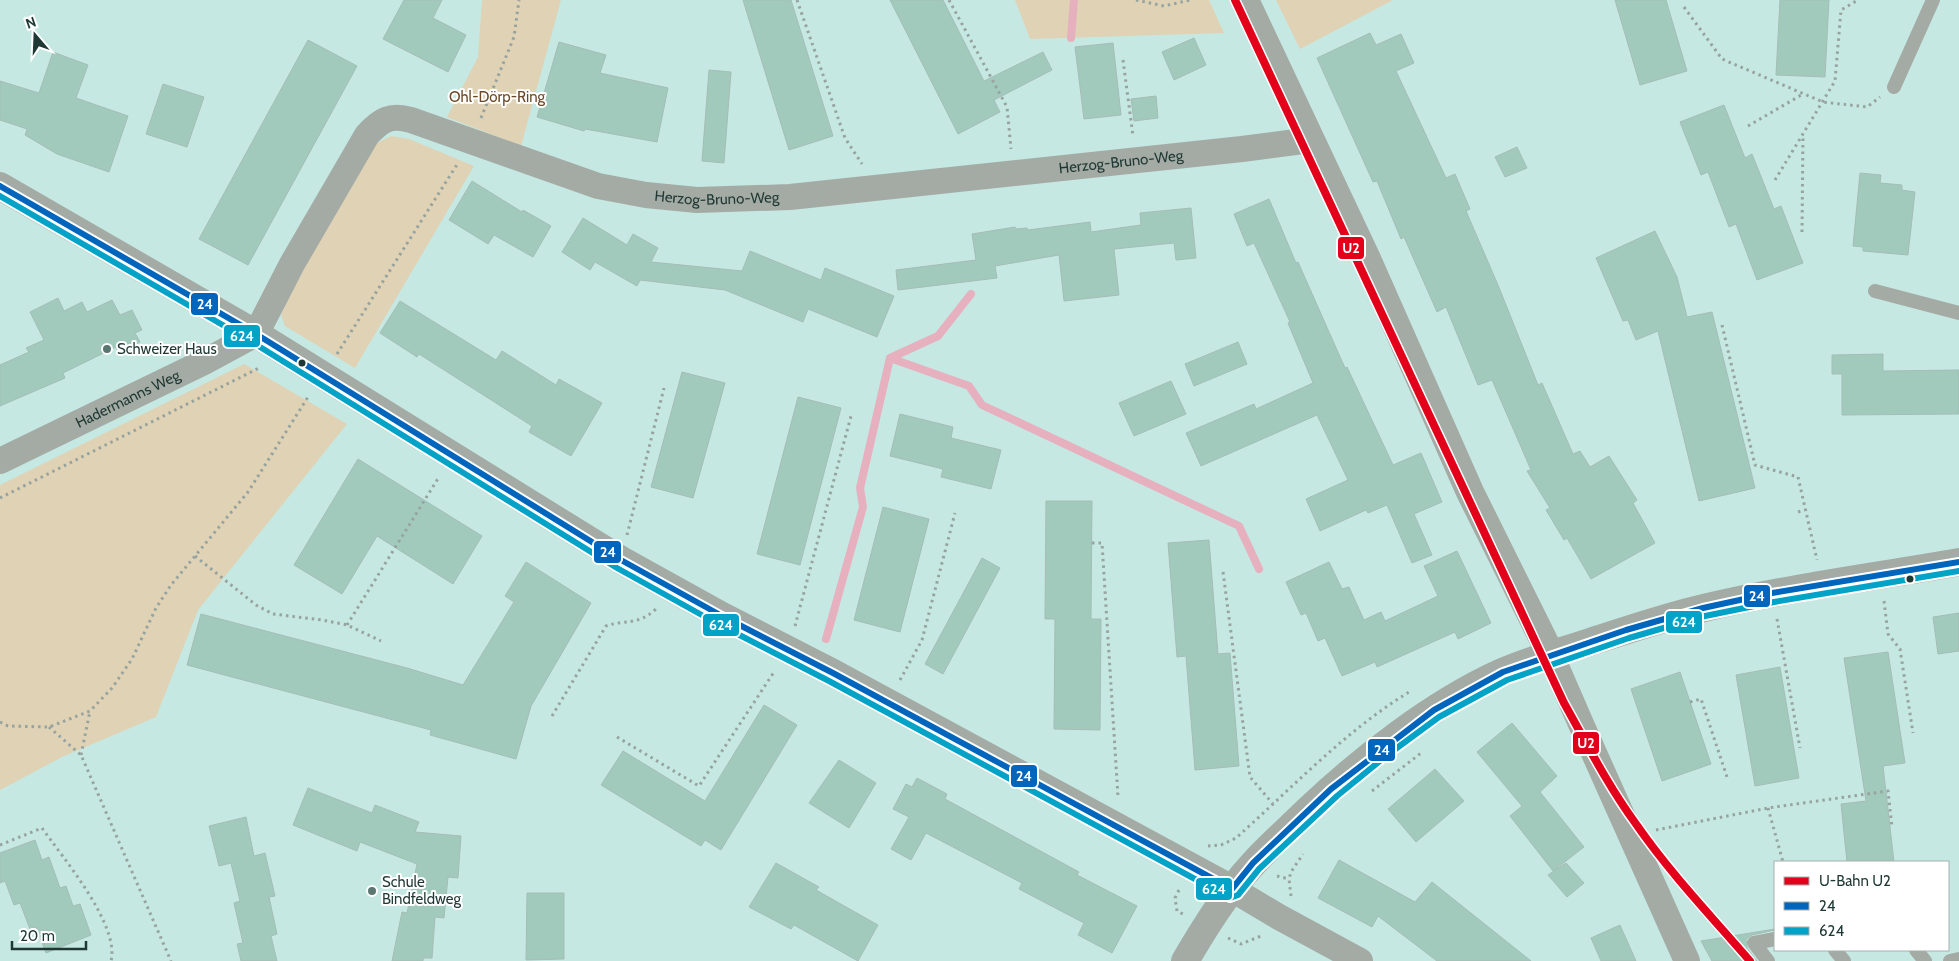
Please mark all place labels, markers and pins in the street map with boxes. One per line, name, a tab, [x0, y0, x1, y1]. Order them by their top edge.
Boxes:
place label: Schweizer Haus	[117, 340, 217, 358]
marker: Schweizer Haus	[101, 343, 113, 355]
unlabelled marker	[297, 358, 307, 368]
unlabelled marker	[1905, 574, 1915, 584]
place label: Schule Bindfeldweg	[382, 873, 462, 908]
marker: Schule Bindfeldweg	[366, 885, 378, 897]

